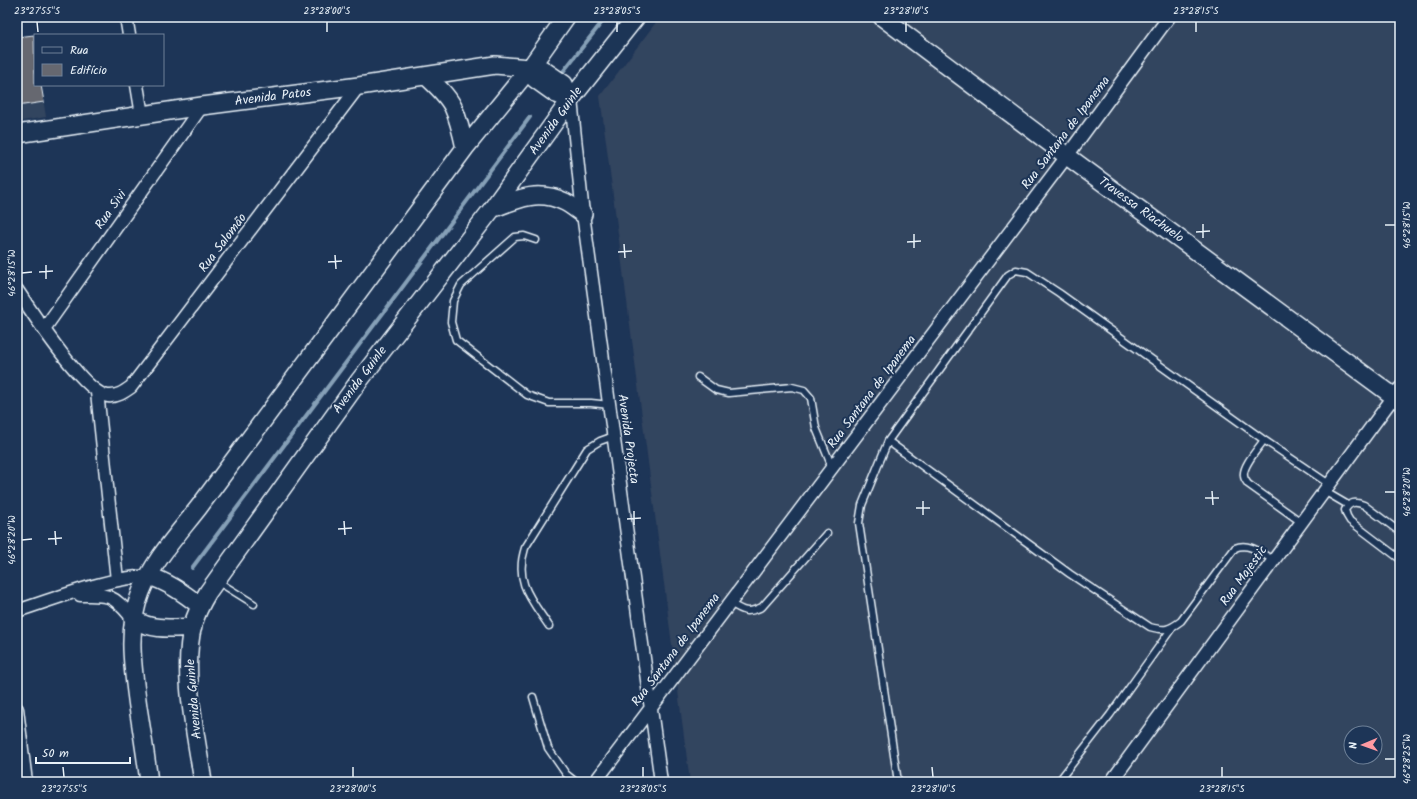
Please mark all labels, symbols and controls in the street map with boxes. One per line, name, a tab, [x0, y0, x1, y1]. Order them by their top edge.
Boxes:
text: 23°27'55"S	[14, 3, 61, 19]
text: 23°28'00"S	[304, 3, 351, 19]
text: 23°28'05"S	[593, 3, 641, 19]
text: 23°28'10"S	[884, 3, 929, 19]
text: 23°28'15"S	[1173, 3, 1219, 19]
legend	[34, 34, 164, 86]
text: Rua	[70, 41, 89, 60]
text: Edifício	[70, 61, 107, 80]
street label: Rua Santana de Ipanema	[1016, 72, 1116, 194]
street label: Avenida Patos	[234, 82, 313, 112]
street label: Avenida Guinle	[524, 82, 588, 160]
street label: Travessa Riachuelo	[1094, 172, 1188, 248]
street label: Rua Sivi	[90, 185, 133, 234]
text: 46°28'15"W	[1399, 201, 1415, 249]
street label: Rua Salomão	[194, 209, 252, 277]
text: 46°28'15"W	[4, 249, 20, 297]
street label: Rua Santana de Ipanema	[822, 331, 922, 453]
street label: Avenida Guinle	[327, 341, 393, 418]
street label: Avenida Projecta	[611, 393, 645, 485]
text: 46°28'20"W	[1399, 467, 1415, 517]
text: 46°28'20"W	[4, 515, 20, 565]
street label: Rua Majestic	[1215, 541, 1273, 611]
street label: Rua Santana de Ipanema	[626, 589, 726, 711]
street label: Avenida Guinle	[180, 658, 208, 740]
north arrow	[1343, 725, 1383, 765]
text: 46°28'25"W	[1399, 734, 1415, 784]
scale bar	[36, 739, 130, 765]
text: N	[1345, 741, 1363, 749]
text: 50 m	[42, 744, 69, 763]
text: 23°27'55"S	[41, 781, 88, 797]
text: 23°28'00"S	[330, 781, 377, 797]
text: 23°28'05"S	[619, 781, 667, 797]
text: 23°28'10"S	[911, 781, 956, 797]
text: 23°28'15"S	[1199, 781, 1245, 797]

